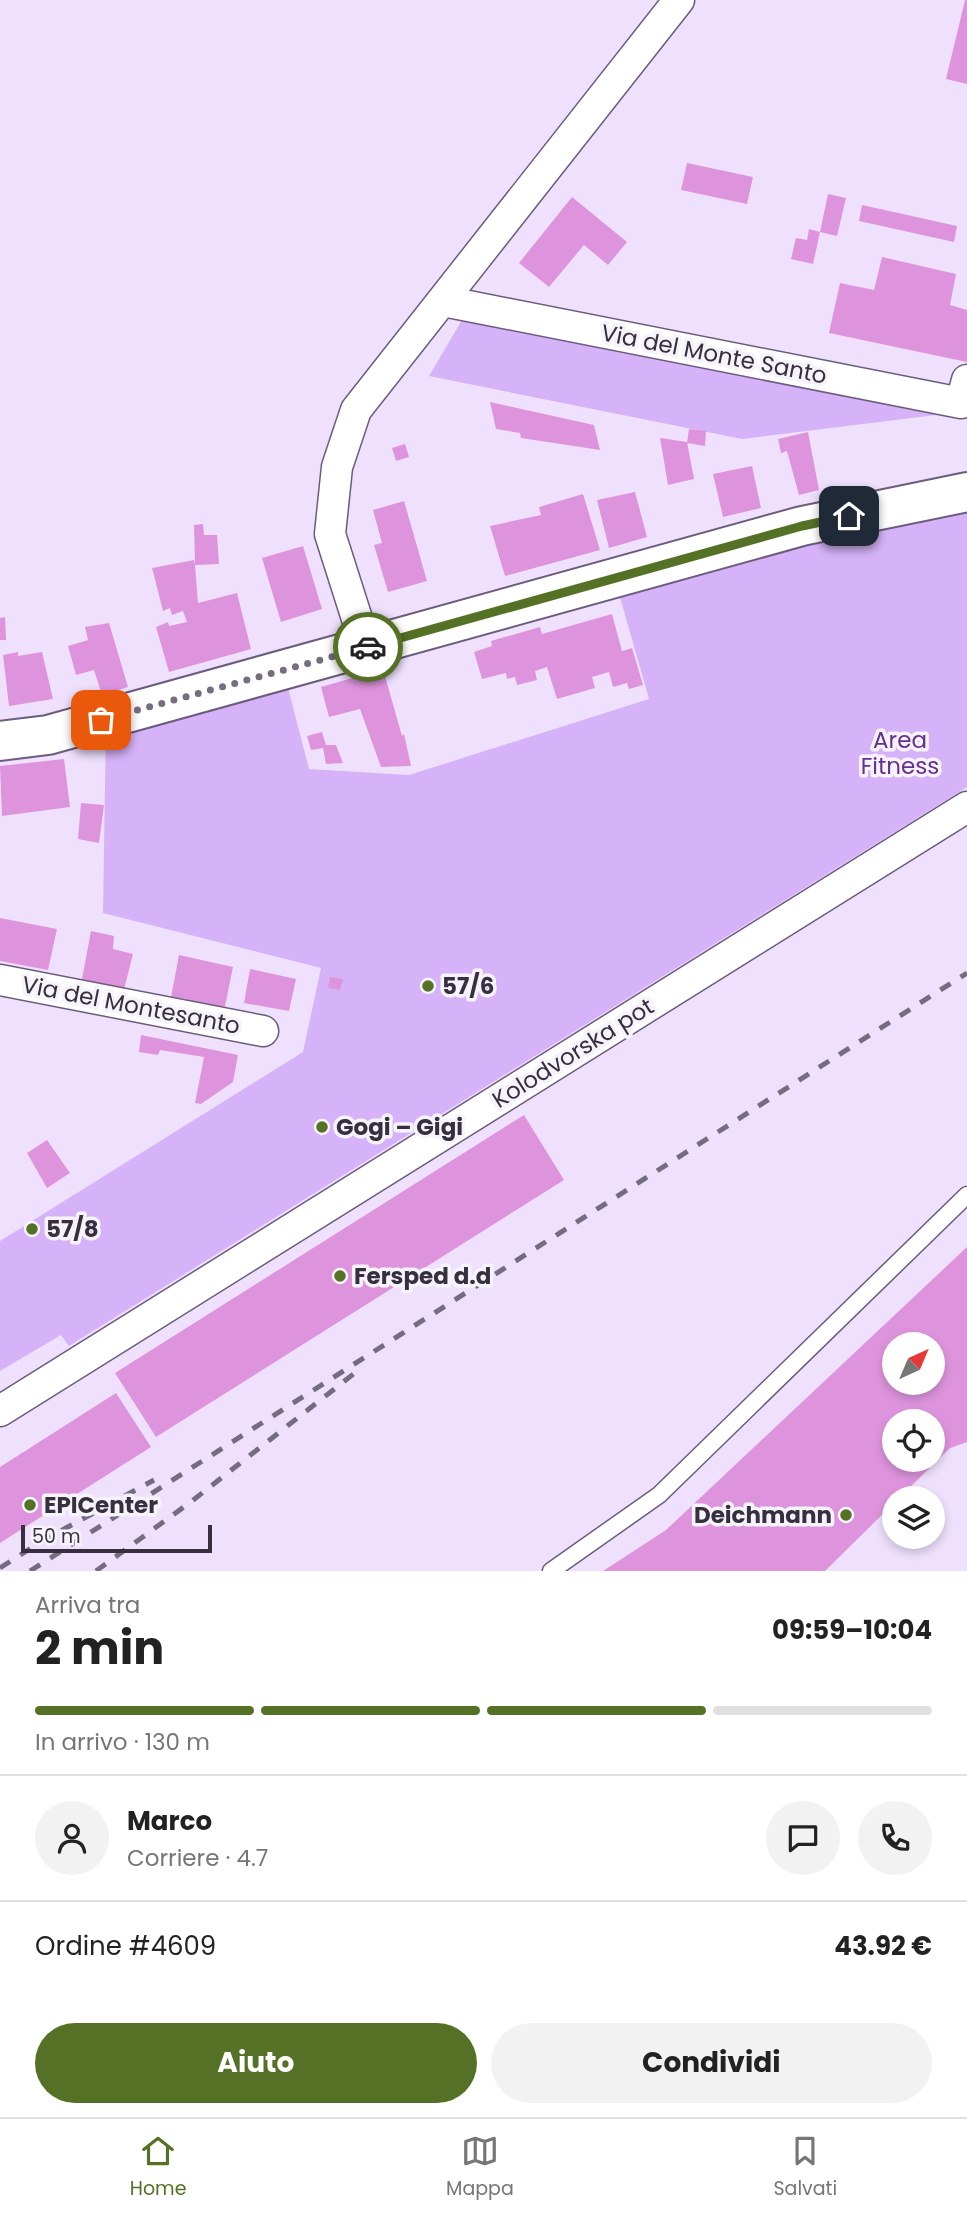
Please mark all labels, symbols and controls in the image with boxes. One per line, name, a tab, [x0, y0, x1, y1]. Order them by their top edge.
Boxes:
street label: Via del Monte Santo	[598, 316, 830, 392]
pin	[819, 486, 879, 546]
icon: home	[830, 497, 868, 535]
courier	[333, 612, 403, 682]
icon: car	[349, 628, 387, 666]
pin	[71, 690, 131, 750]
icon: bag	[82, 701, 120, 739]
park label: Area Fitness	[861, 724, 939, 782]
street label: Via del Montesanto	[19, 968, 243, 1042]
place label: 57/6	[442, 970, 494, 1002]
marker: 57/6	[420, 978, 436, 994]
street label: Kolodvorska pot	[486, 990, 660, 1116]
place label: Gogi – Gigi	[336, 1111, 463, 1143]
marker: Gogi – Gigi	[314, 1119, 330, 1135]
place label: 57/8	[46, 1213, 99, 1245]
marker: 57/8	[24, 1221, 40, 1237]
place label: Fersped d.d	[354, 1260, 491, 1292]
marker: Fersped d.d	[332, 1268, 348, 1284]
north arrow	[882, 1332, 945, 1395]
map controls	[882, 1332, 945, 1549]
button: locate	[882, 1409, 945, 1472]
button: layers	[882, 1486, 945, 1549]
place label: EPICenter	[44, 1489, 158, 1521]
marker: EPICenter	[22, 1497, 38, 1513]
place label: Deichmann	[694, 1499, 832, 1531]
marker: Deichmann	[838, 1507, 854, 1523]
scale bar	[21, 1522, 212, 1554]
text: 50 m	[32, 1523, 81, 1550]
text: Arriva tra	[35, 1589, 140, 1621]
text: 09:59–10:04	[772, 1612, 932, 1648]
text: 2 min	[35, 1616, 164, 1680]
text: In arrivo · 130 m	[35, 1726, 210, 1758]
button: person	[35, 1801, 109, 1875]
button: chat	[766, 1801, 840, 1875]
button: phone	[858, 1801, 932, 1875]
text: Marco	[127, 1803, 212, 1839]
text: Corriere · 4.7	[127, 1842, 268, 1874]
text: Ordine #4609	[35, 1928, 216, 1964]
text: 43.92 €	[834, 1928, 932, 1964]
button: Aiuto	[35, 2023, 477, 2103]
button: Condividi	[491, 2023, 932, 2103]
tab: Home	[130, 2132, 186, 2203]
tab: Mappa	[446, 2132, 514, 2203]
tab: Salvati	[773, 2132, 837, 2203]

